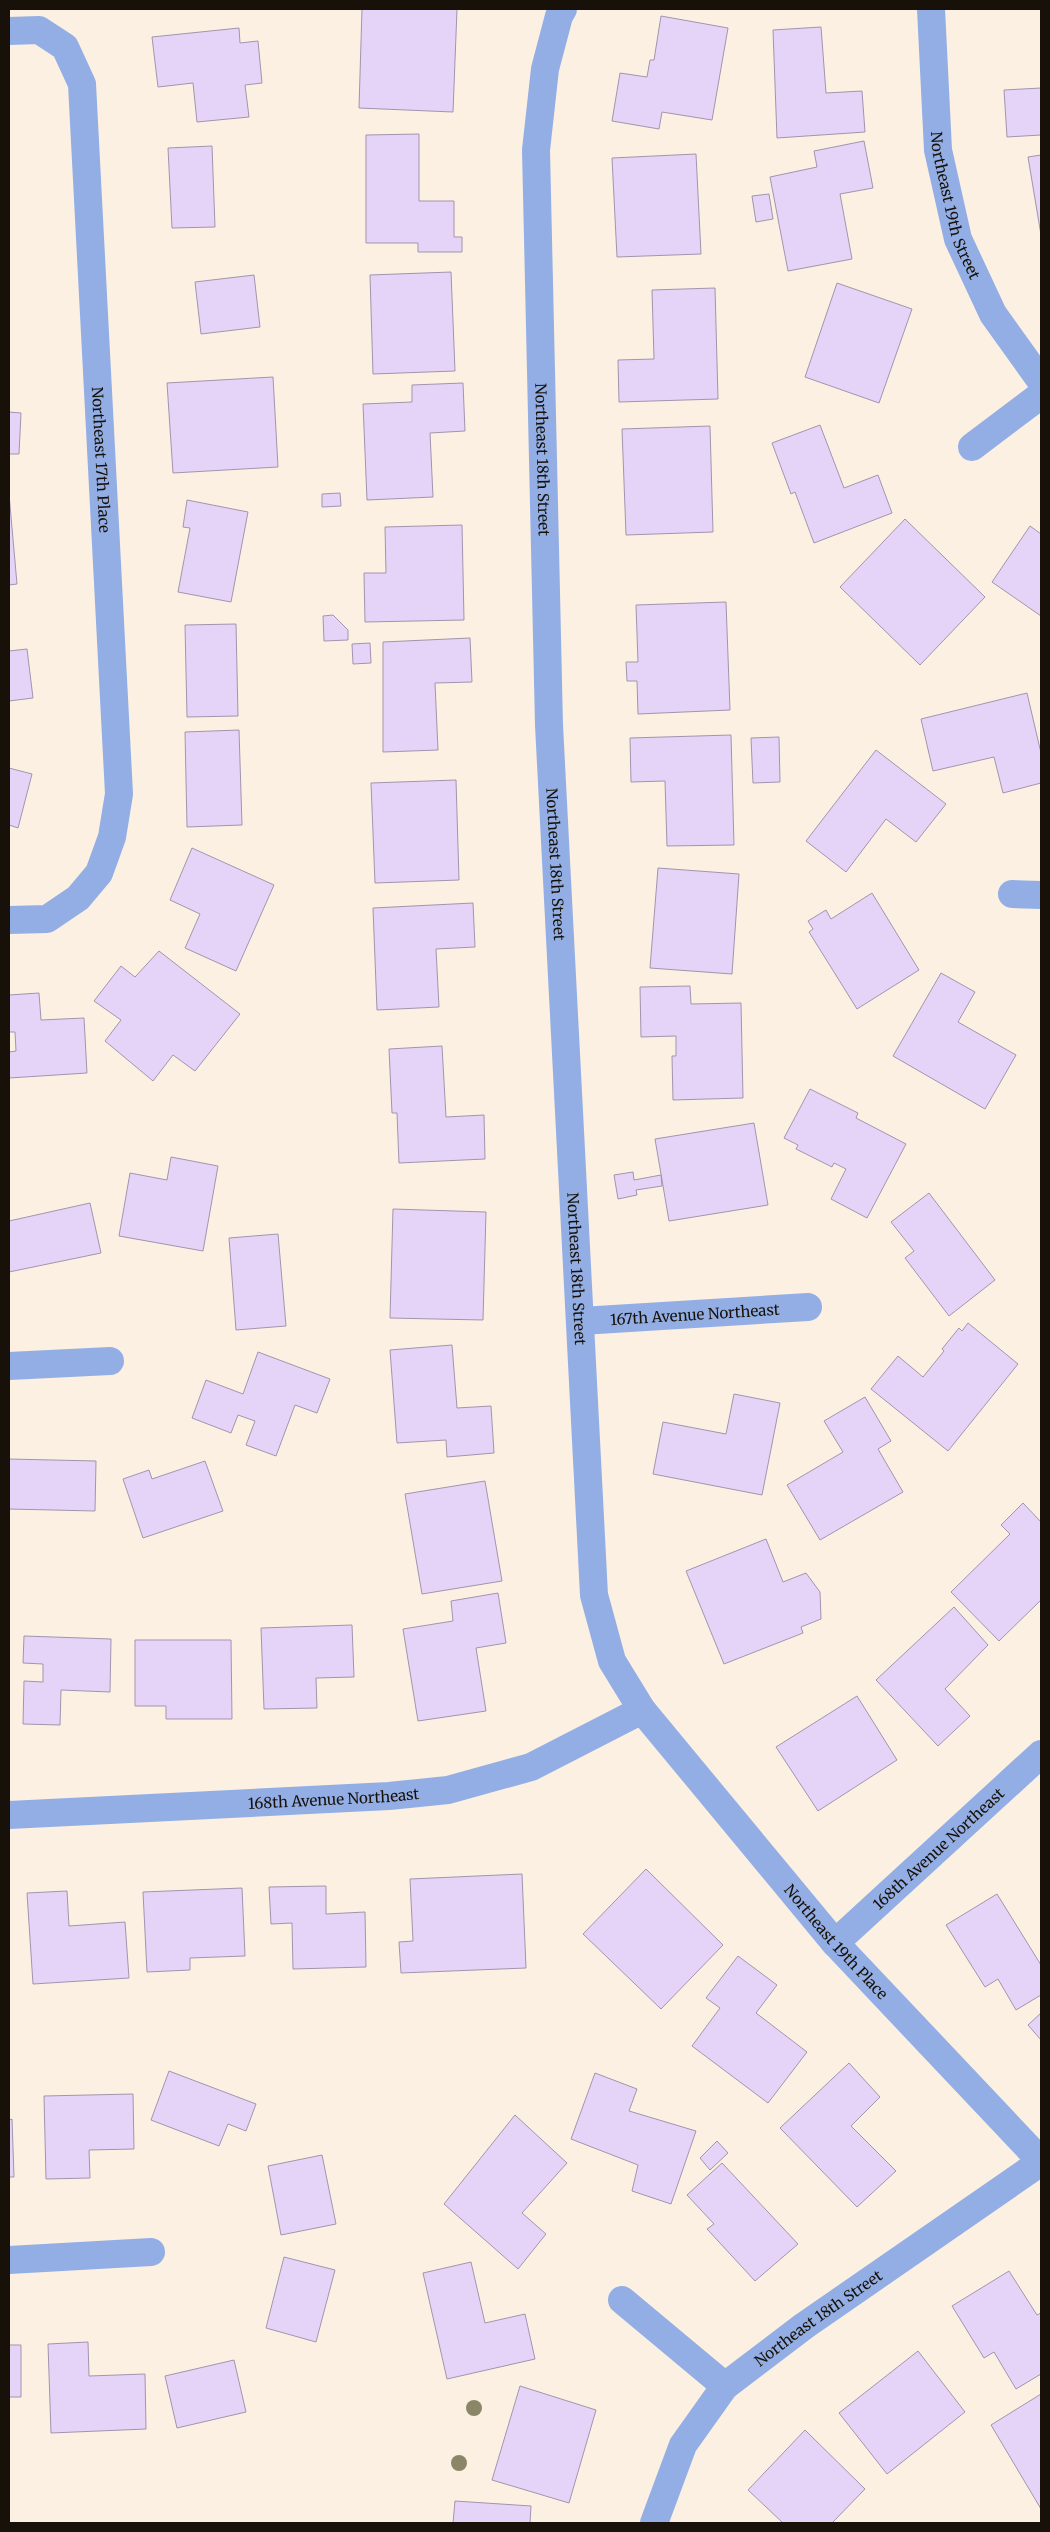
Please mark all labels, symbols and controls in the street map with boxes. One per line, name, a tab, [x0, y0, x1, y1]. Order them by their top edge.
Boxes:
street label: Northeast 19th Street	[928, 131, 985, 282]
street label: Northeast 18th Street	[532, 383, 554, 536]
street label: Northeast 17th Place	[88, 386, 115, 533]
street label: Northeast 18th Street	[543, 788, 570, 941]
street label: Northeast 18th Street	[564, 1192, 591, 1346]
street label: 167th Avenue Northeast	[610, 1299, 780, 1329]
street label: 168th Avenue Northeast	[248, 1783, 420, 1813]
street label: 168th Avenue Northeast	[869, 1783, 1008, 1913]
street label: Northeast 19th Place	[781, 1880, 893, 2003]
street label: Northeast 18th Street	[750, 2265, 886, 2370]

